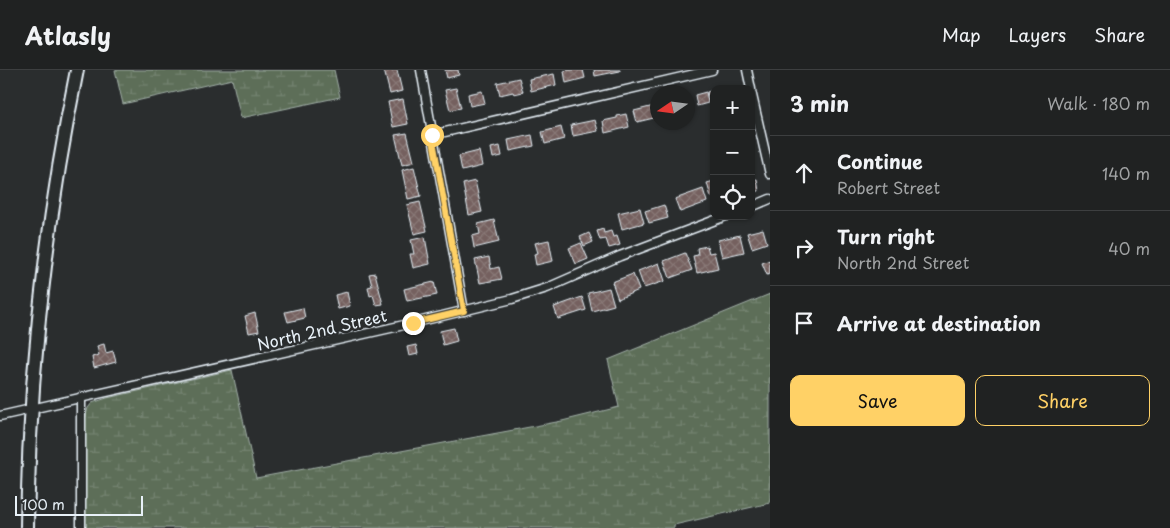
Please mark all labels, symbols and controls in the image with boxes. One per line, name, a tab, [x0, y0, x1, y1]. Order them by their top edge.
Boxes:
text: Atlasly	[25, 17, 111, 53]
text: Map	[942, 21, 981, 48]
text: Layers	[1009, 21, 1066, 48]
text: Share	[1094, 21, 1145, 48]
north arrow	[650, 85, 695, 130]
map controls	[710, 85, 755, 220]
button: +	[710, 85, 755, 130]
text: 3 min	[790, 87, 849, 119]
text: Walk · 180 m	[1047, 91, 1150, 115]
route start	[421, 124, 444, 147]
button: −	[710, 130, 755, 175]
text: Continue	[837, 147, 923, 175]
icon: ahead	[790, 159, 818, 187]
text: 140 m	[1102, 161, 1150, 185]
button: locate	[710, 175, 755, 220]
text: Robert Street	[837, 175, 940, 199]
text: Turn right	[837, 222, 935, 250]
icon: right	[790, 234, 818, 262]
text: 40 m	[1108, 236, 1150, 260]
text: North 2nd Street	[837, 250, 969, 274]
street label: North 2nd Street	[255, 302, 389, 356]
icon: arrive	[790, 309, 818, 337]
text: Arrive at destination	[837, 309, 1041, 337]
route end	[402, 312, 425, 335]
button: Save	[790, 375, 965, 426]
button: Share	[975, 375, 1150, 426]
scale bar	[15, 493, 142, 516]
text: 100 m	[22, 494, 65, 515]

